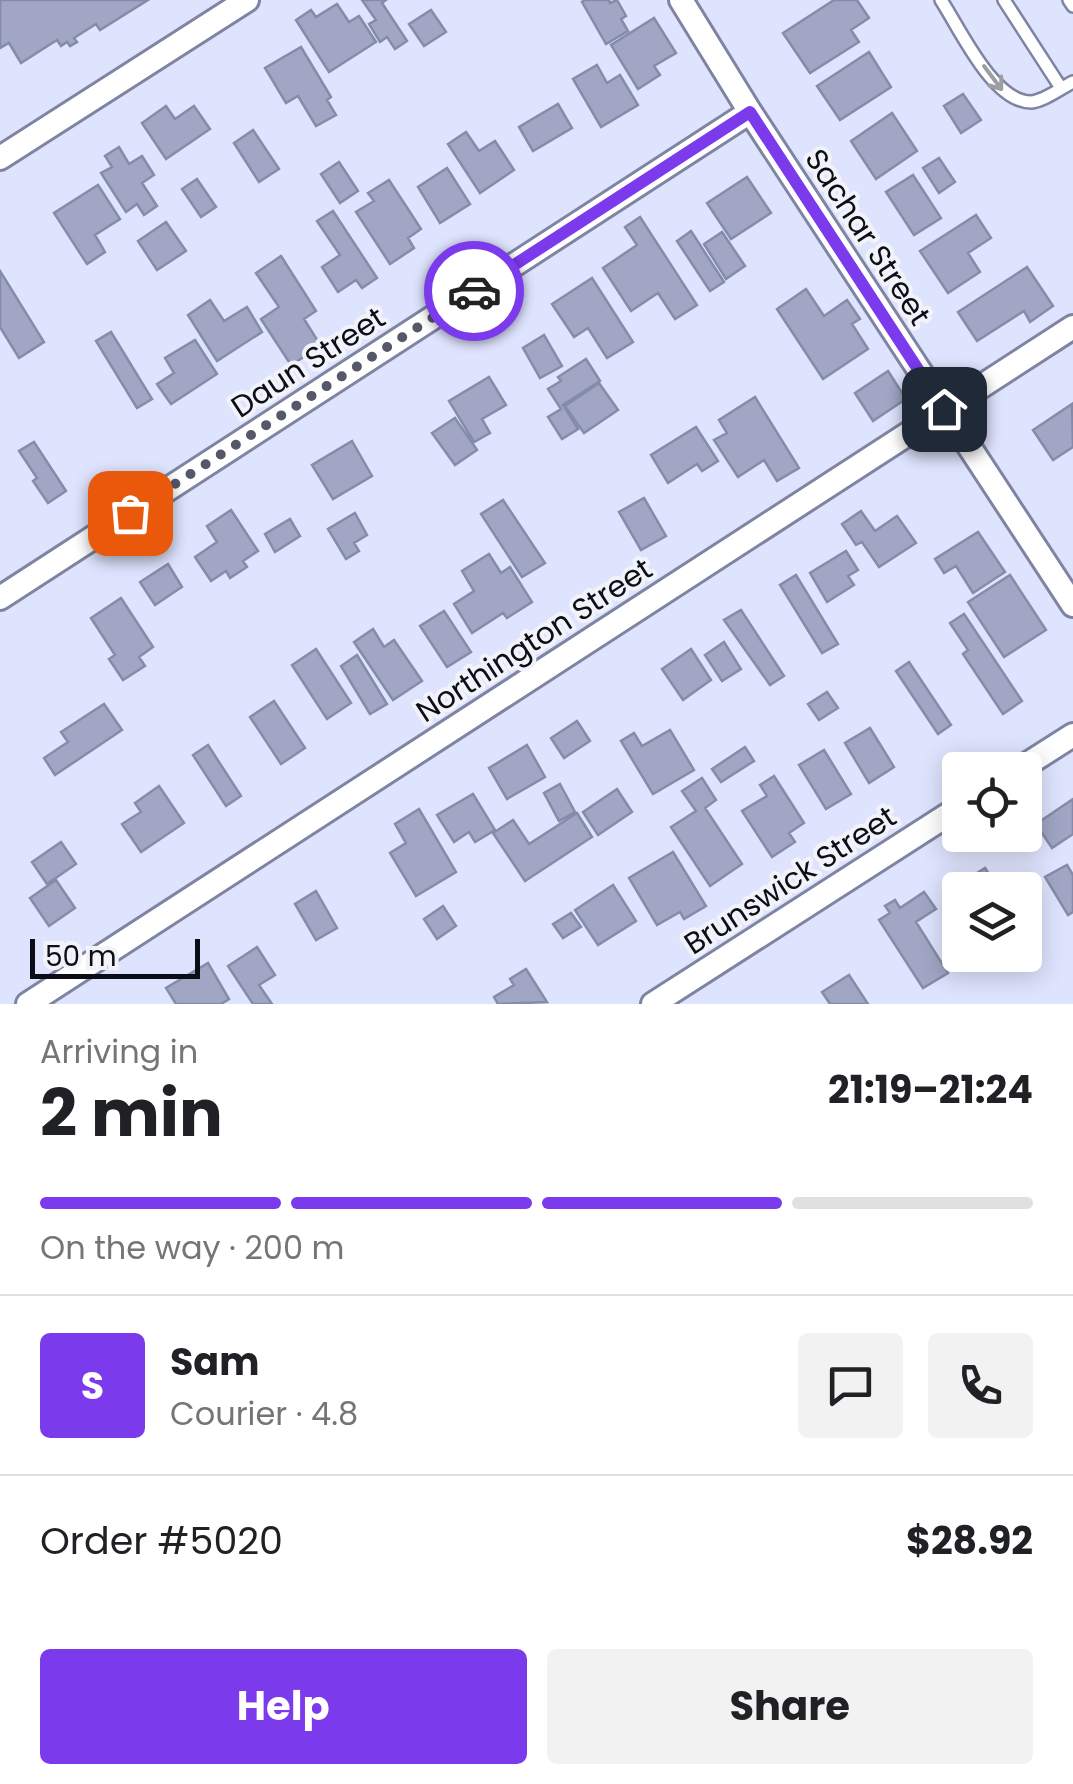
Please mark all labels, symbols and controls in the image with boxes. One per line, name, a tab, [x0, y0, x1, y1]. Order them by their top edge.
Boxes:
one-way arrow	[982, 65, 1004, 91]
street label: Sachar Street	[795, 140, 941, 334]
courier	[424, 241, 524, 341]
icon: car	[447, 264, 502, 319]
street label: Daun Street	[223, 296, 393, 428]
pin	[902, 367, 987, 452]
icon: home	[917, 382, 972, 437]
pin	[88, 471, 173, 556]
icon: bag	[103, 486, 158, 541]
street label: Northington Street	[408, 547, 660, 733]
map controls	[942, 752, 1042, 972]
button: locate	[942, 752, 1042, 852]
street label: Brunswick Street	[675, 795, 905, 965]
button: layers	[942, 872, 1042, 972]
scale bar	[30, 934, 200, 978]
text: 50 m	[45, 937, 116, 976]
text: Arriving in	[40, 1029, 198, 1074]
text: 21:19–21:24	[828, 1063, 1033, 1116]
text: 2 min	[40, 1068, 223, 1159]
text: On the way · 200 m	[40, 1225, 345, 1270]
button: chat	[798, 1333, 903, 1438]
button: phone	[928, 1333, 1033, 1438]
text: Sam	[170, 1335, 259, 1388]
text: S	[81, 1359, 104, 1412]
text: Courier · 4.8	[170, 1391, 358, 1436]
text: Order #5020	[40, 1514, 283, 1567]
text: $28.92	[906, 1514, 1033, 1567]
button: Help	[40, 1649, 527, 1764]
button: Share	[547, 1649, 1033, 1764]

